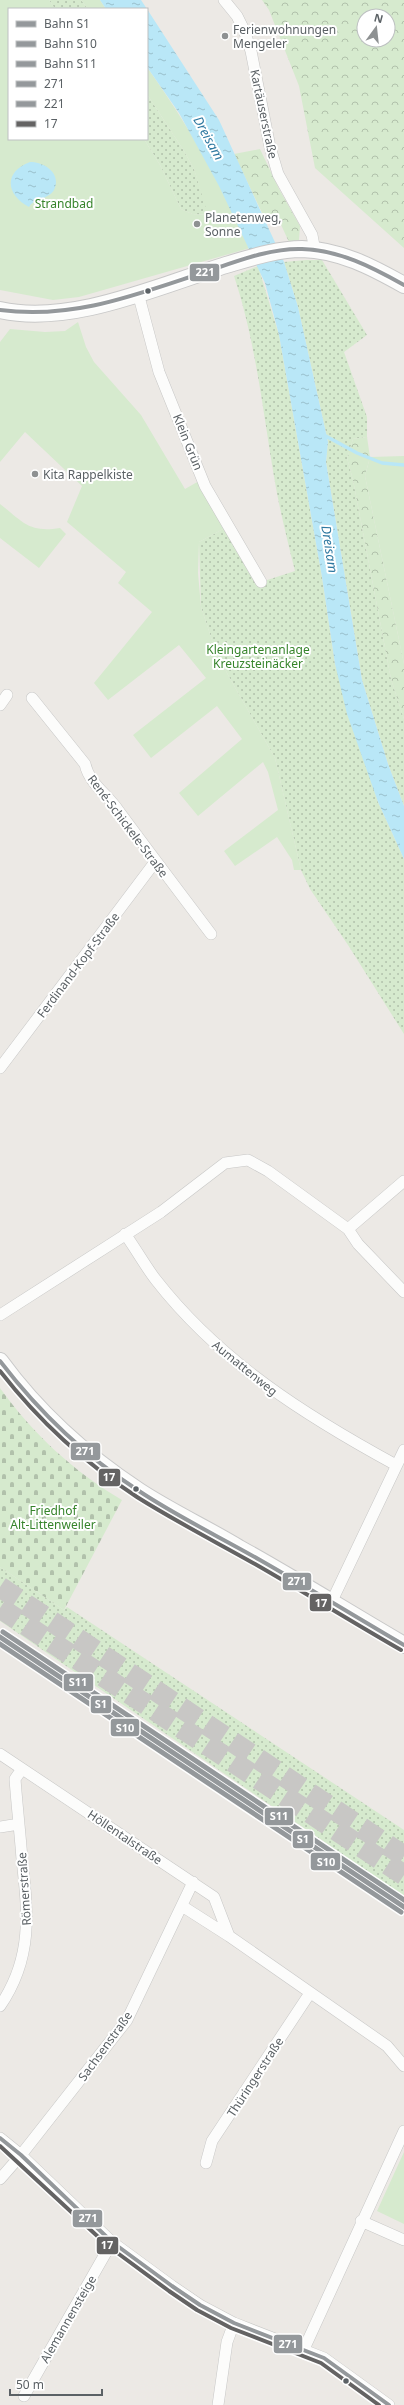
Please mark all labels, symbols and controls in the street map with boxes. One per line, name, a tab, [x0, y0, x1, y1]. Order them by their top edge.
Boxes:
legend	[8, 8, 148, 140]
north arrow	[356, 8, 396, 48]
text: N	[372, 9, 385, 26]
text: Bahn S1	[44, 15, 90, 32]
place label: Ferienwohnungen Mengeler	[233, 21, 336, 52]
marker: Ferienwohnungen Mengeler	[220, 31, 230, 41]
text: Bahn S10	[44, 35, 97, 52]
text: Bahn S11	[44, 55, 97, 72]
street label: Kartäuserstraße	[246, 68, 282, 160]
text: 271	[44, 75, 65, 92]
text: 221	[44, 95, 65, 112]
water label: Dreisam	[190, 113, 228, 163]
text: 17	[44, 115, 58, 132]
park label: Strandbad	[35, 195, 93, 212]
place label: Planetenweg, Sonne	[205, 209, 282, 240]
marker: Planetenweg, Sonne	[192, 219, 202, 229]
line badge: 221	[189, 263, 220, 282]
text: 221	[196, 264, 214, 279]
unlabelled marker	[143, 286, 153, 296]
street label: Klein Grün	[169, 411, 207, 473]
place label: Kita Rappelkiste	[43, 466, 133, 483]
marker: Kita Rappelkiste	[30, 469, 40, 479]
water label: Dreisam	[317, 524, 343, 574]
park label: Kleingartenanlage Kreuzsteinäcker	[206, 641, 310, 672]
street label: René-Schickele-Straße	[84, 771, 172, 881]
street label: Ferdinand-Kopf-Straße	[33, 909, 123, 1021]
street label: Aumattenweg	[209, 1336, 281, 1400]
line badge: 271	[70, 1442, 101, 1461]
text: 271	[76, 1443, 94, 1458]
line badge: 17	[98, 1468, 121, 1487]
text: 17	[103, 1469, 115, 1484]
unlabelled marker	[131, 1484, 141, 1494]
park label: Friedhof Alt-Littenweiler	[10, 1502, 96, 1533]
line badge: 271	[282, 1572, 312, 1591]
text: 271	[288, 1573, 306, 1588]
line badge: 17	[309, 1593, 332, 1612]
text: 17	[315, 1595, 327, 1610]
line badge: S11	[63, 1673, 94, 1692]
text: S11	[69, 1674, 87, 1689]
line badge: S1	[90, 1695, 112, 1714]
text: S1	[95, 1696, 107, 1711]
line badge: S10	[110, 1718, 140, 1737]
text: S10	[116, 1720, 134, 1735]
street label: Höllentalstraße	[84, 1806, 166, 1868]
line badge: S11	[264, 1807, 294, 1826]
text: S11	[270, 1808, 288, 1823]
line badge: S1	[292, 1830, 314, 1849]
text: S1	[297, 1831, 309, 1846]
street label: Römerstraße	[13, 1852, 35, 1926]
line badge: S10	[310, 1852, 341, 1871]
text: S10	[317, 1854, 335, 1869]
street label: Sachsenstraße	[74, 2008, 136, 2084]
street label: Thüringerstraße	[223, 2034, 287, 2120]
line badge: 271	[72, 2209, 103, 2228]
text: 271	[79, 2210, 97, 2225]
line badge: 17	[96, 2236, 119, 2255]
text: 17	[101, 2237, 113, 2252]
street label: Alemannensteige	[36, 2272, 100, 2366]
line badge: 271	[273, 2334, 303, 2354]
text: 271	[279, 2336, 297, 2351]
scale bar	[10, 2371, 102, 2397]
text: 50 m	[16, 2376, 44, 2393]
unlabelled marker	[341, 2376, 351, 2386]

